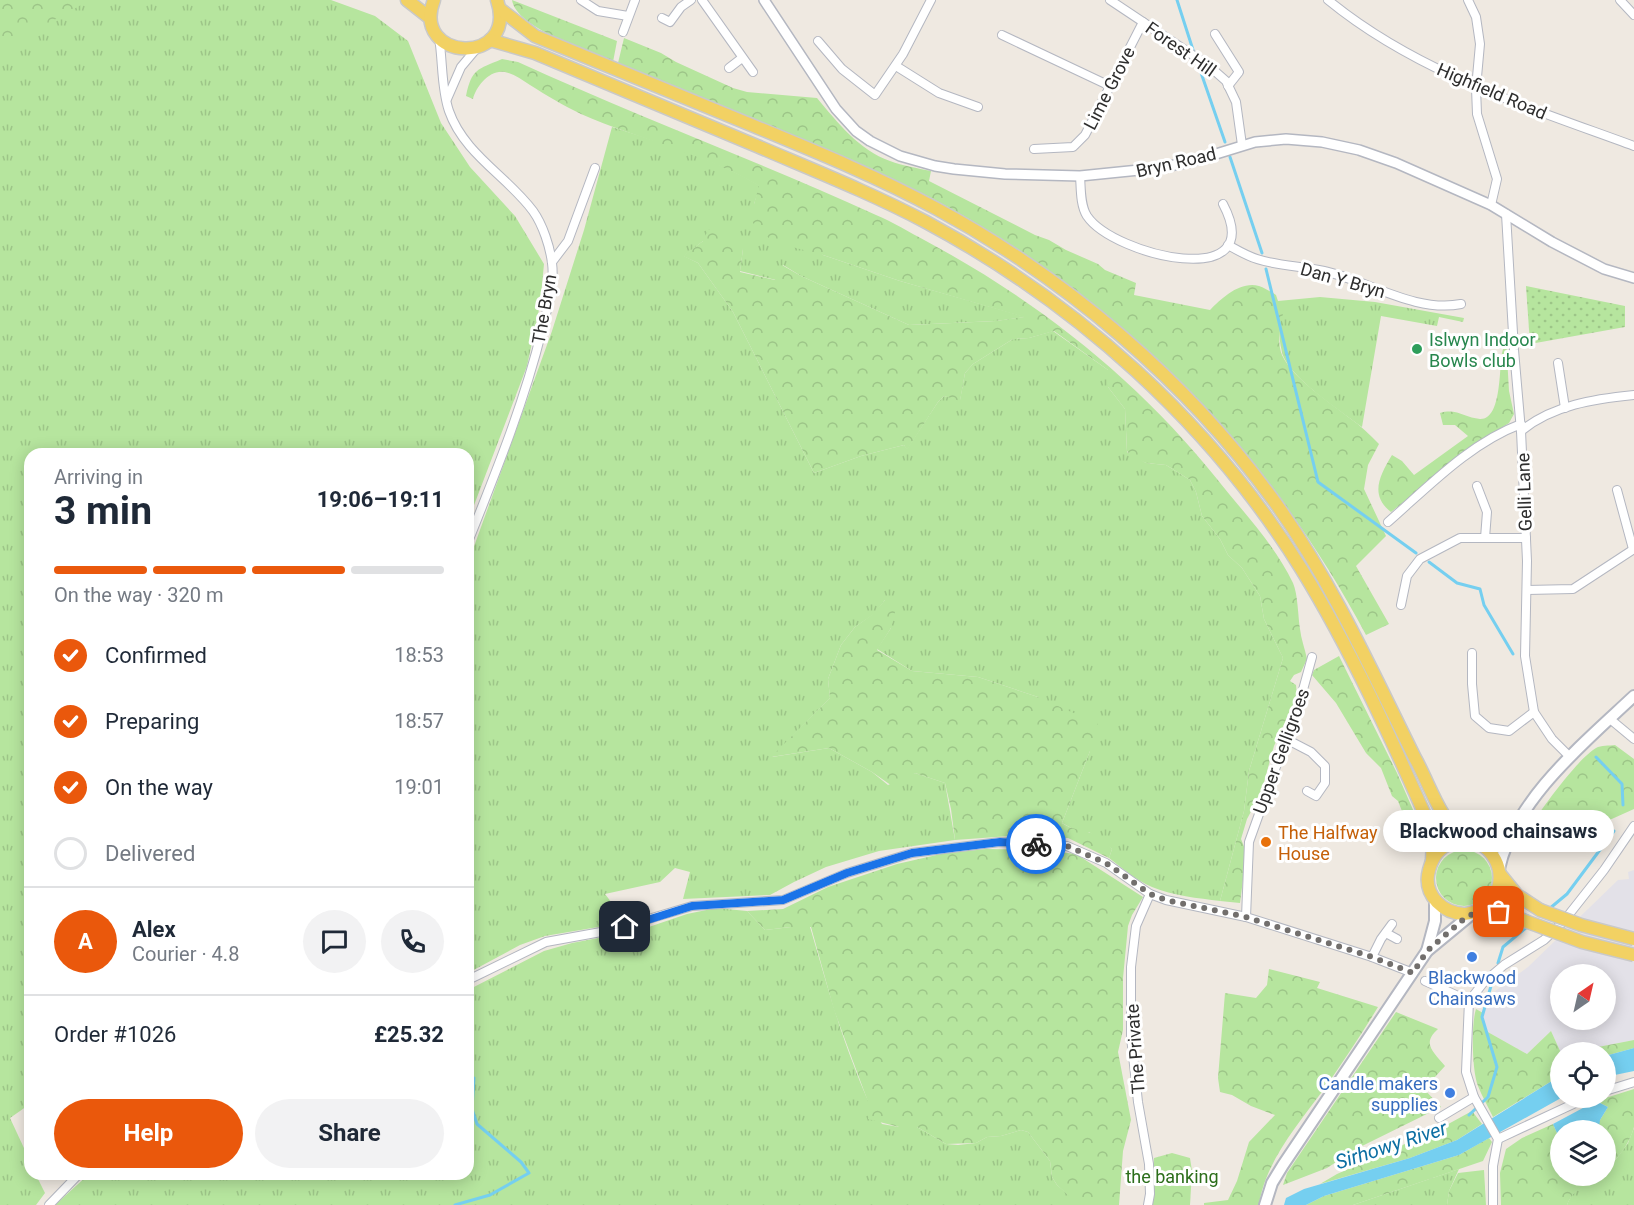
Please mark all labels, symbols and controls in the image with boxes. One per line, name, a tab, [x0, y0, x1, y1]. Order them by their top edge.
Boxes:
street label: Forest Hill	[1142, 17, 1220, 81]
street label: Lime Grove	[1079, 43, 1139, 133]
street label: Highfield Road	[1434, 58, 1550, 124]
street label: Bryn Road	[1134, 143, 1218, 181]
street label: Dan Y Bryn	[1298, 258, 1388, 302]
street label: The Bryn	[528, 272, 560, 346]
place label: Islwyn Indoor Bowls club	[1429, 329, 1536, 371]
marker: Islwyn Indoor Bowls club	[1410, 342, 1424, 356]
street label: Gelli Lane	[1512, 452, 1536, 532]
text: Arriving in	[54, 465, 143, 489]
text: 19:06–19:11	[317, 487, 444, 512]
text: 3 min	[54, 488, 152, 534]
text: On the way · 320 m	[54, 583, 223, 607]
icon: check	[54, 639, 87, 672]
text: Confirmed	[105, 643, 207, 668]
text: 18:53	[394, 643, 444, 667]
street label: Upper Gelligroes	[1249, 685, 1313, 817]
icon: check	[54, 705, 87, 738]
text: Preparing	[105, 709, 199, 734]
text: 18:57	[394, 709, 444, 733]
icon: check	[54, 771, 87, 804]
text: On the way	[105, 775, 213, 800]
text: 19:01	[394, 775, 444, 799]
callout: Blackwood chainsaws	[1384, 810, 1615, 852]
courier	[1006, 814, 1066, 874]
text: Blackwood chainsaws	[1399, 819, 1598, 843]
place label: The Halfway House	[1278, 822, 1378, 864]
icon: bike	[1020, 828, 1053, 861]
marker: The Halfway House	[1259, 835, 1273, 849]
text: Delivered	[105, 841, 195, 866]
pin	[1473, 886, 1524, 937]
icon: bag	[1482, 895, 1515, 928]
pin	[599, 901, 650, 952]
button: chat	[303, 910, 366, 973]
button: phone	[381, 910, 444, 973]
icon: home	[608, 910, 641, 943]
text: Alex	[132, 917, 176, 942]
text: A	[78, 929, 93, 954]
text: Courier · 4.8	[132, 942, 239, 966]
marker: Blackwood Chainsaws	[1465, 950, 1479, 964]
north arrow	[1550, 964, 1616, 1030]
map controls	[1550, 964, 1616, 1186]
place label: Blackwood Chainsaws	[1428, 967, 1516, 1009]
street label: The Private	[1121, 1003, 1149, 1095]
text: Order #1026	[54, 1022, 176, 1047]
text: £25.32	[374, 1022, 444, 1047]
button: locate	[1550, 1042, 1616, 1108]
place label: Candle makers supplies	[1319, 1073, 1438, 1115]
marker: Candle makers supplies	[1443, 1086, 1457, 1100]
button: Help	[54, 1099, 243, 1168]
button: Share	[255, 1099, 444, 1168]
water label: Sirhowy River	[1332, 1115, 1451, 1174]
button: layers	[1550, 1120, 1616, 1186]
park label: the banking	[1125, 1166, 1219, 1187]

